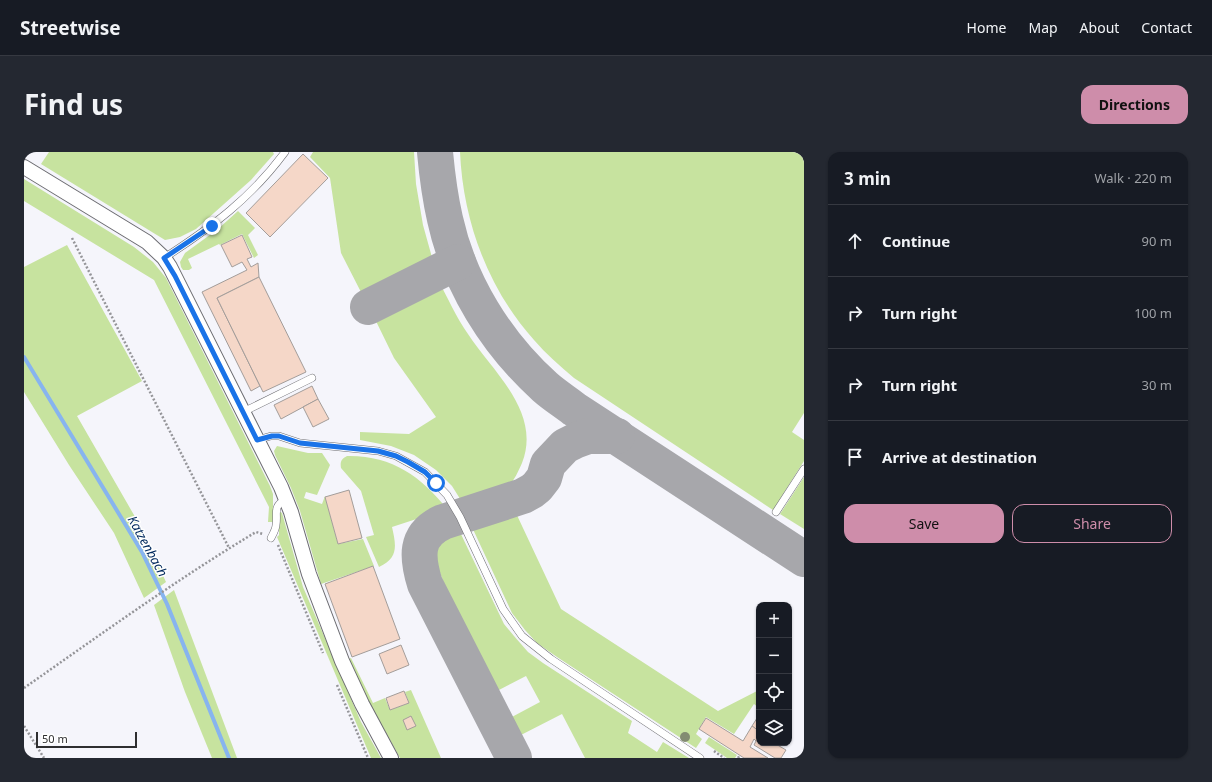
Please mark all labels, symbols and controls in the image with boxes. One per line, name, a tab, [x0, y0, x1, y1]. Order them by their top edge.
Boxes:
text: Streetwise	[20, 15, 121, 41]
text: Home	[967, 18, 1006, 37]
text: Map	[1028, 18, 1058, 37]
text: About	[1080, 18, 1119, 37]
text: Contact	[1141, 18, 1192, 37]
text: Find us	[24, 85, 123, 123]
button: Directions	[1081, 85, 1188, 124]
text: 3 min	[844, 167, 891, 190]
text: Walk · 220 m	[1094, 169, 1172, 187]
route end	[203, 217, 221, 235]
icon: ahead	[844, 230, 866, 252]
text: Continue	[882, 231, 950, 251]
text: 90 m	[1142, 232, 1172, 250]
icon: right	[844, 302, 866, 324]
text: Turn right	[882, 303, 957, 323]
text: 100 m	[1134, 304, 1172, 322]
icon: right	[844, 374, 866, 396]
text: Turn right	[882, 375, 957, 395]
text: 30 m	[1142, 376, 1172, 394]
icon: arrive	[844, 446, 866, 468]
text: Arrive at destination	[882, 447, 1037, 467]
route start	[427, 474, 445, 492]
button: Save	[844, 504, 1004, 543]
button: Share	[1012, 504, 1172, 543]
water label: Katzenbach	[124, 512, 172, 580]
map controls	[756, 602, 792, 746]
button: +	[756, 602, 792, 638]
button: −	[756, 638, 792, 674]
button: locate	[756, 674, 792, 710]
button: layers	[756, 710, 792, 746]
scale bar	[36, 730, 137, 749]
text: 50 m	[42, 731, 68, 746]

